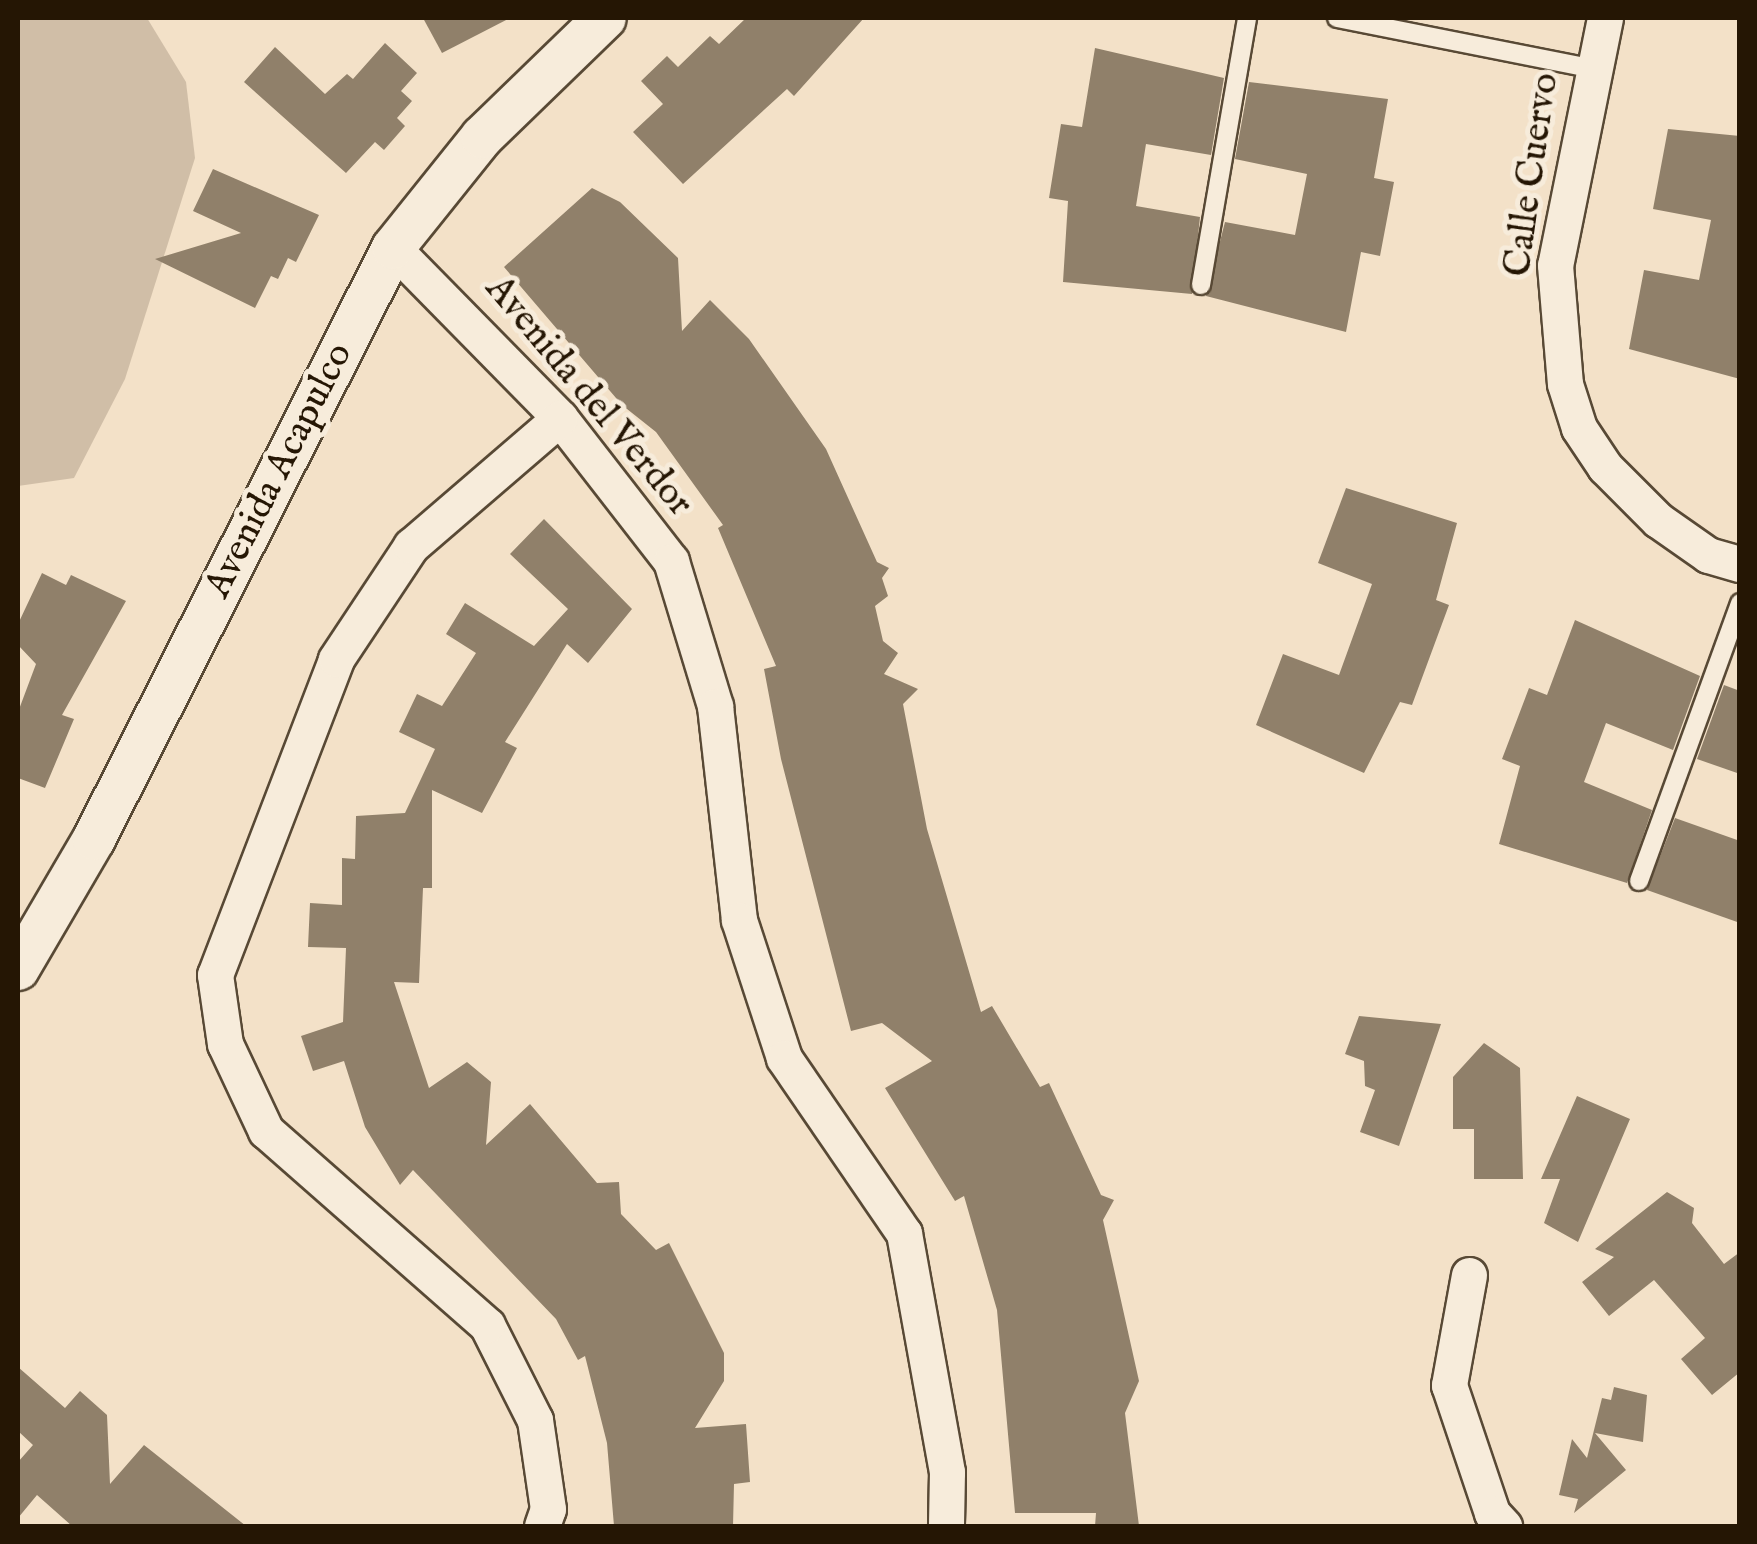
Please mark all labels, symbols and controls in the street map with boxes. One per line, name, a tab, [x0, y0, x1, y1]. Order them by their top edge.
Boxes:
street label: Calle Cuervo	[1496, 70, 1570, 280]
street label: Avenida del Verdor	[474, 268, 702, 526]
street label: Avenida Acapulco	[196, 336, 364, 606]

